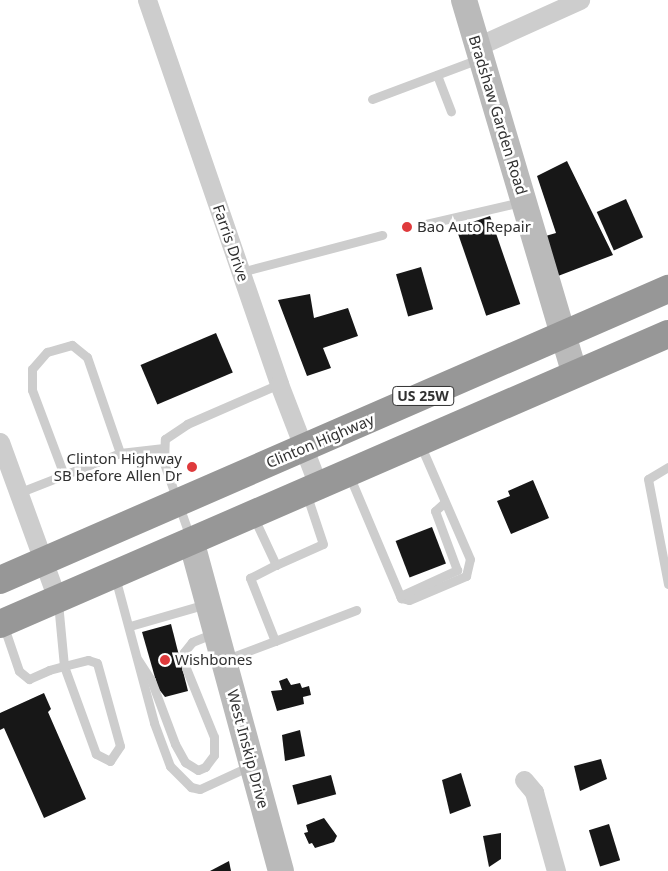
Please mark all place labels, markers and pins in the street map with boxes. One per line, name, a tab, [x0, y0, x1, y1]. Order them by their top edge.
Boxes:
place label: Bao Auto Repair	[417, 218, 531, 236]
marker: Bao Auto Repair	[401, 221, 413, 233]
place label: Clinton Highway SB before Allen Dr	[54, 449, 182, 484]
marker: Clinton Highway SB before Allen Dr	[186, 461, 198, 473]
place label: Wishbones	[175, 651, 252, 669]
marker: Wishbones	[159, 654, 171, 666]

